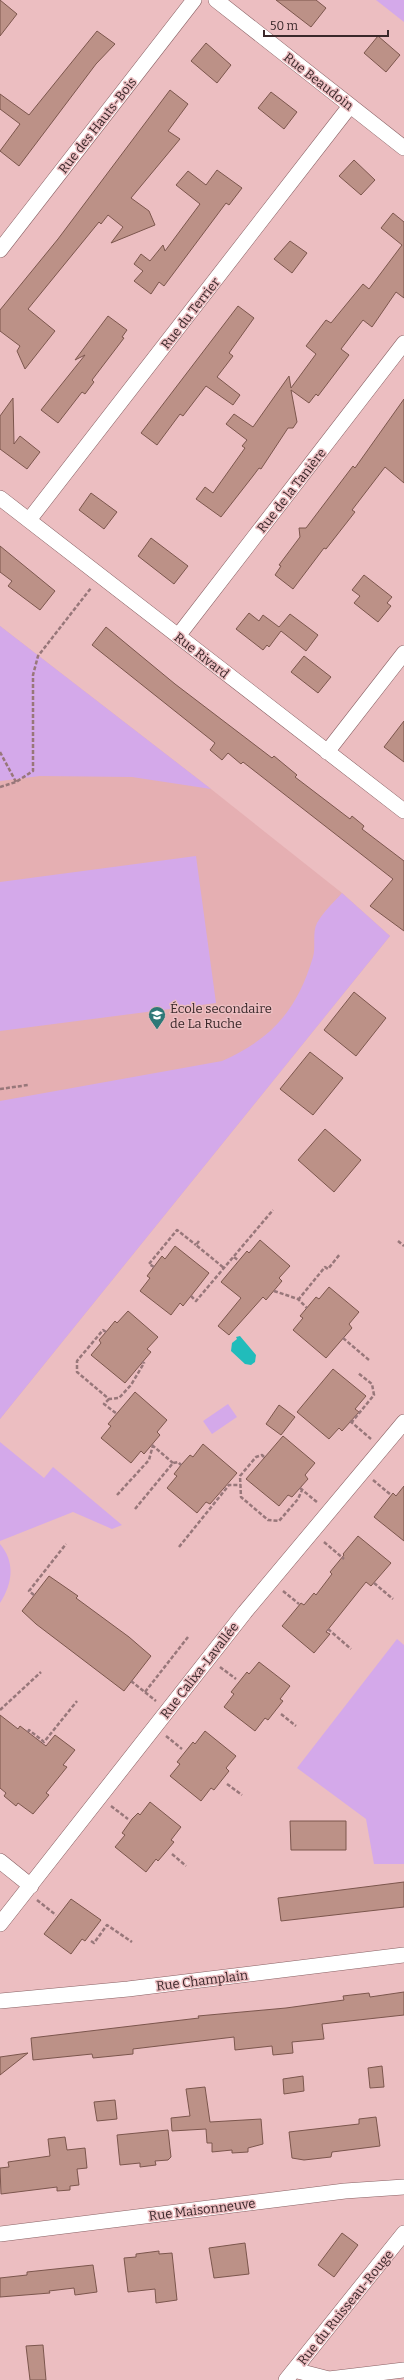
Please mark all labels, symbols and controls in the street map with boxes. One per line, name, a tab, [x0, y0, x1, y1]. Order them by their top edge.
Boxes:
scale bar	[264, 12, 388, 38]
text: 50 m	[270, 19, 299, 33]
street label: Rue Beaudoin	[281, 50, 357, 114]
street label: Rue des Hauts-Bois	[55, 74, 140, 176]
street label: Rue du Terrier	[158, 274, 223, 352]
street label: Rue de la Tanière	[254, 445, 329, 535]
street label: Rue Rivard	[171, 629, 232, 681]
place label: École secondaire de La Ruche	[170, 1001, 272, 1031]
school or university icon: École secondaire de La Ruche	[147, 1005, 167, 1030]
street label: Rue Calixa-Lavallée	[157, 1619, 242, 1721]
street label: Rue Champlain	[155, 1967, 250, 1994]
street label: Rue Maisonneuve	[148, 2196, 256, 2223]
street label: Rue du Ruisseau-Rouge	[294, 2247, 396, 2368]

